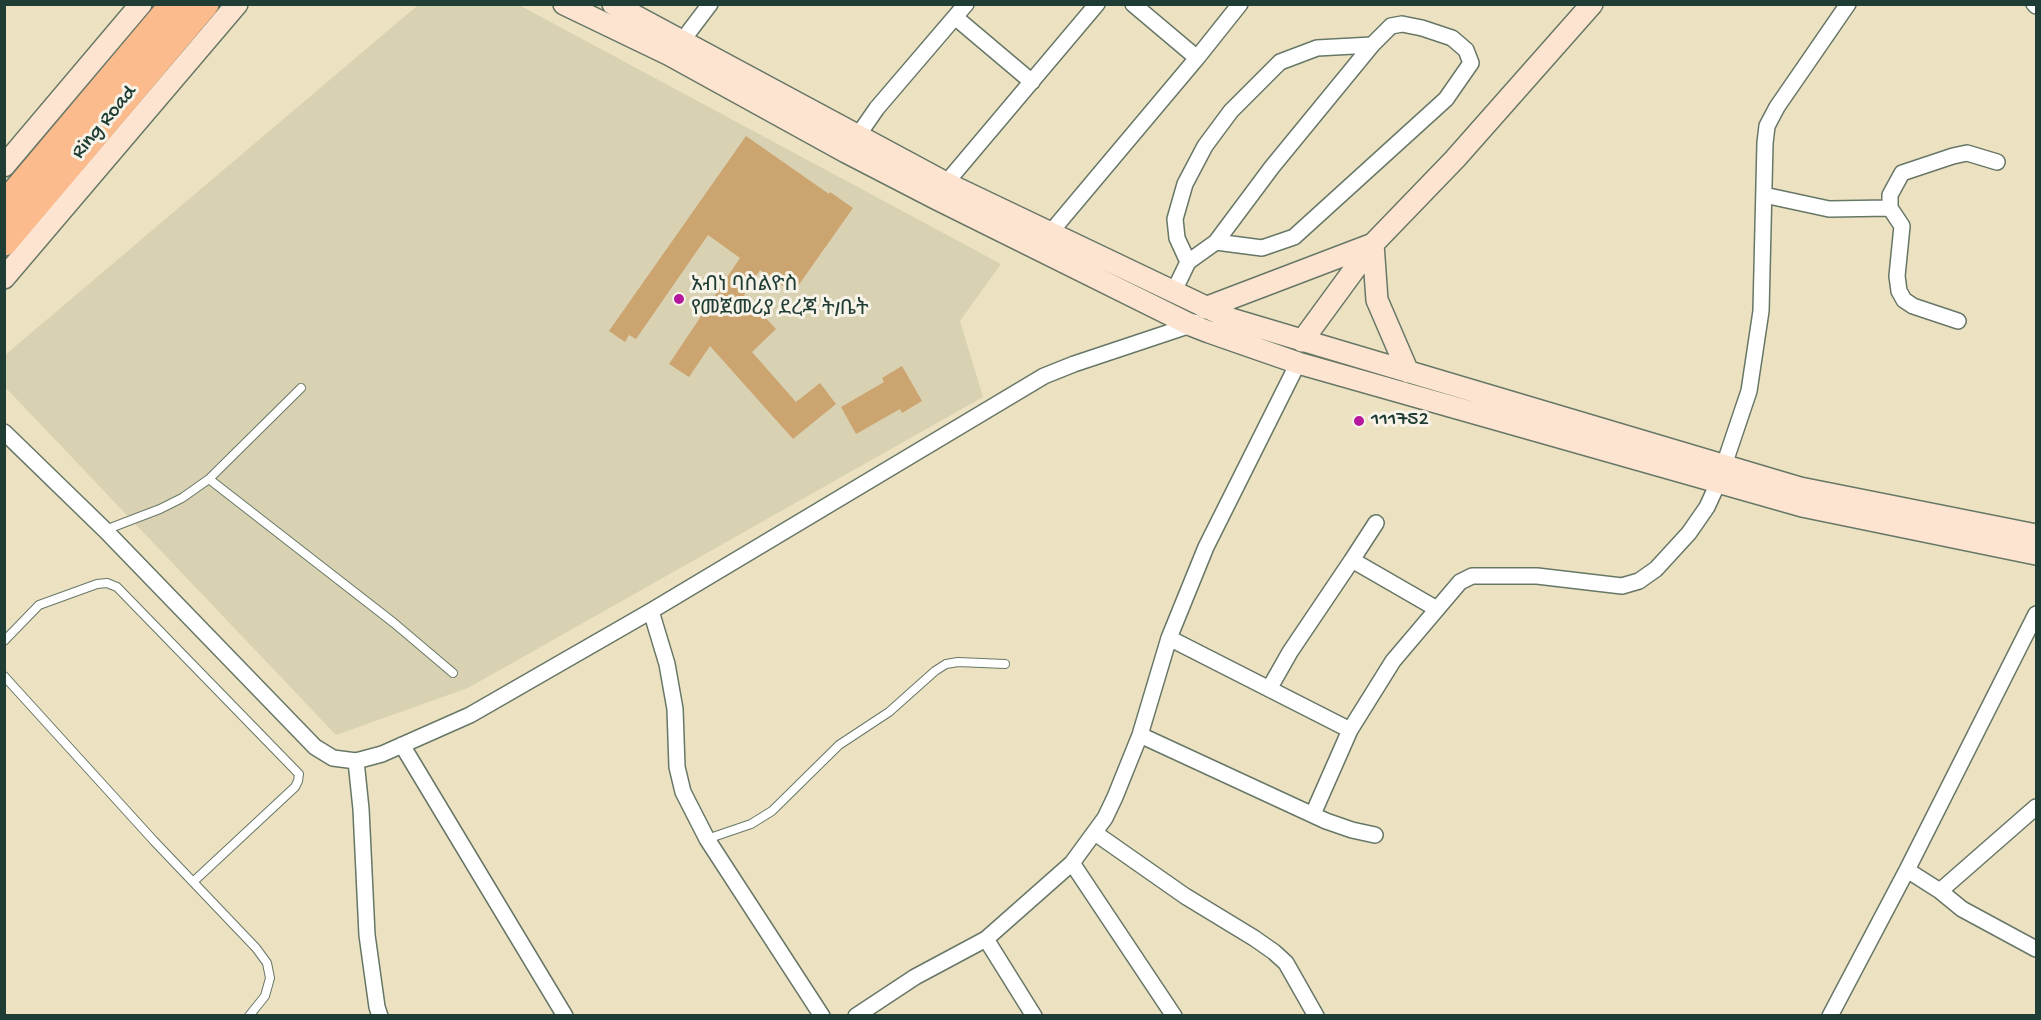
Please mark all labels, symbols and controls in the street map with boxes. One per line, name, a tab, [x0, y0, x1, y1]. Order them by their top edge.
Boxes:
street label: Ring Road	[67, 81, 143, 165]
place label: አብነ ባስልዮስ የመጀመሪያ ደረጃ ት/ቤት	[691, 274, 869, 324]
marker: አብነ ባስልዮስ የመጀመሪያ ደረጃ ት/ቤት	[672, 292, 686, 306]
place label: 111752	[1371, 408, 1429, 434]
marker: 111752	[1352, 414, 1366, 428]

